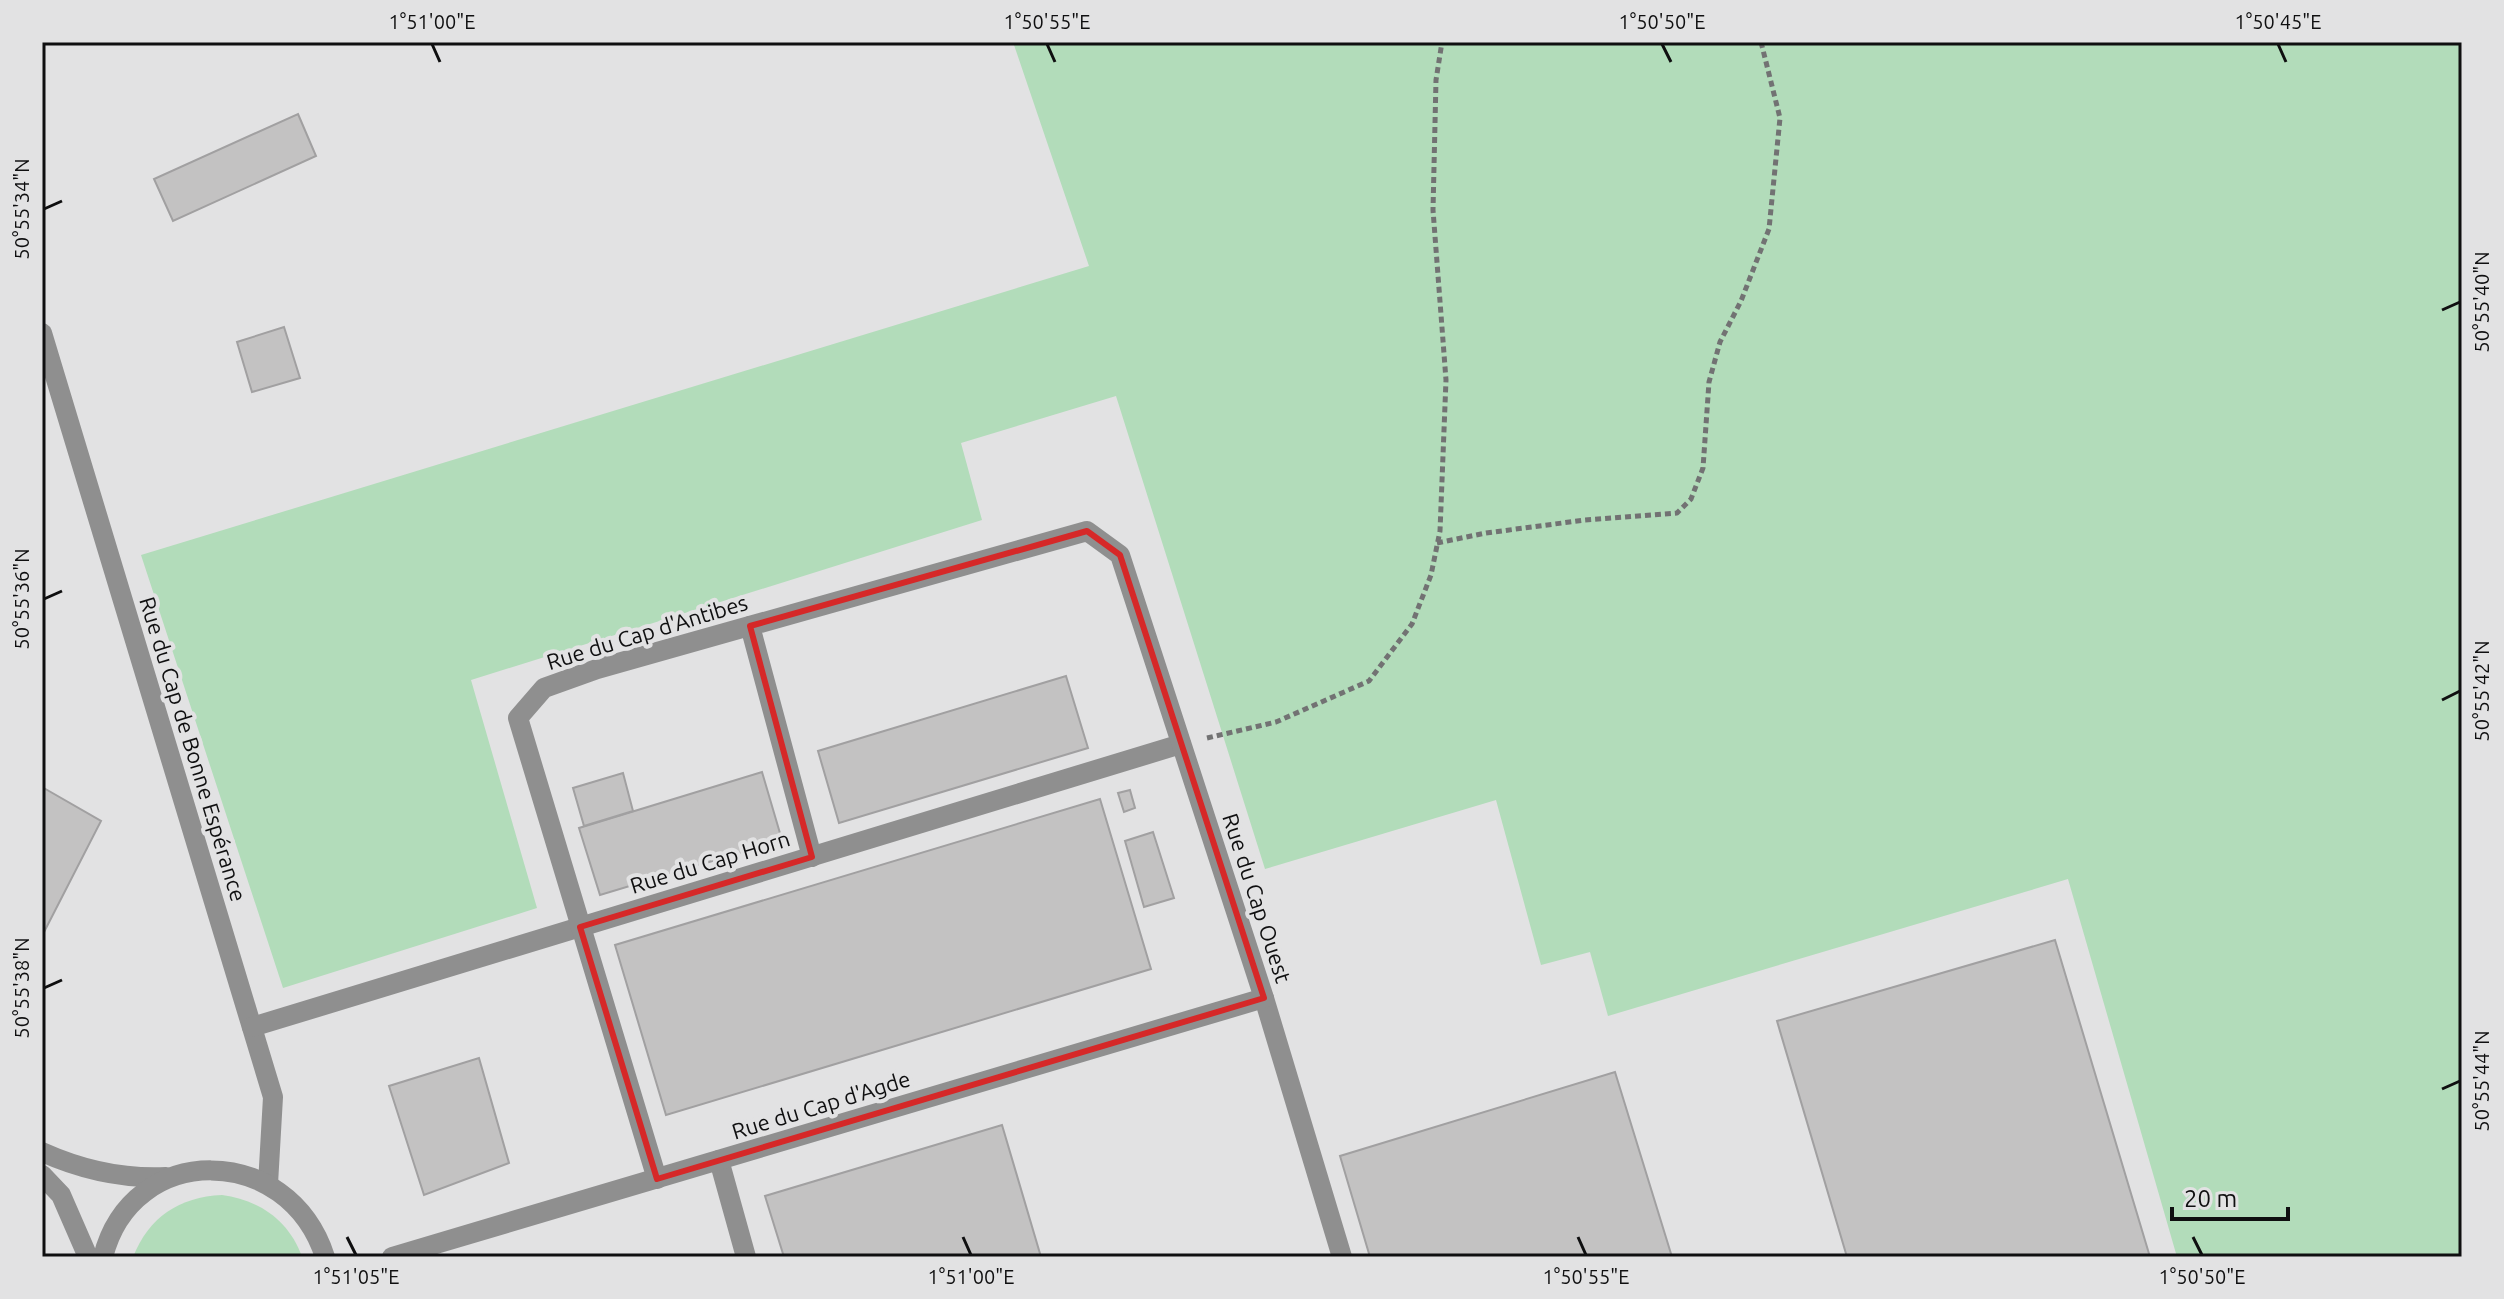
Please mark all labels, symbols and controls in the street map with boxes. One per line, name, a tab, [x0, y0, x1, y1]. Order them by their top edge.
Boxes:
text: 1°51'00"E	[389, 10, 475, 33]
text: 1°50'55"E	[1004, 10, 1090, 33]
text: 1°50'50"E	[1619, 10, 1705, 33]
text: 1°50'45"E	[2235, 10, 2321, 33]
text: 50°55'34"N	[10, 158, 33, 260]
text: 50°55'40"N	[2470, 251, 2493, 353]
text: 50°55'36"N	[10, 548, 33, 650]
street label: Rue du Cap d'Antibes	[543, 589, 750, 674]
street label: Rue du Cap de Bonne Espérance	[135, 594, 252, 904]
text: 50°55'42"N	[2470, 640, 2493, 742]
street label: Rue du Cap Ouest	[1218, 810, 1297, 986]
street label: Rue du Cap Horn	[627, 825, 793, 898]
text: 50°55'38"N	[10, 937, 33, 1039]
text: 50°55'44"N	[2470, 1030, 2493, 1132]
street label: Rue du Cap d'Agde	[729, 1065, 913, 1144]
scale bar	[2172, 1171, 2288, 1221]
text: 20 m	[2184, 1185, 2237, 1212]
text: 1°51'05"E	[313, 1265, 399, 1288]
text: 1°51'00"E	[928, 1265, 1014, 1288]
text: 1°50'55"E	[1543, 1265, 1629, 1288]
text: 1°50'50"E	[2159, 1265, 2245, 1288]

